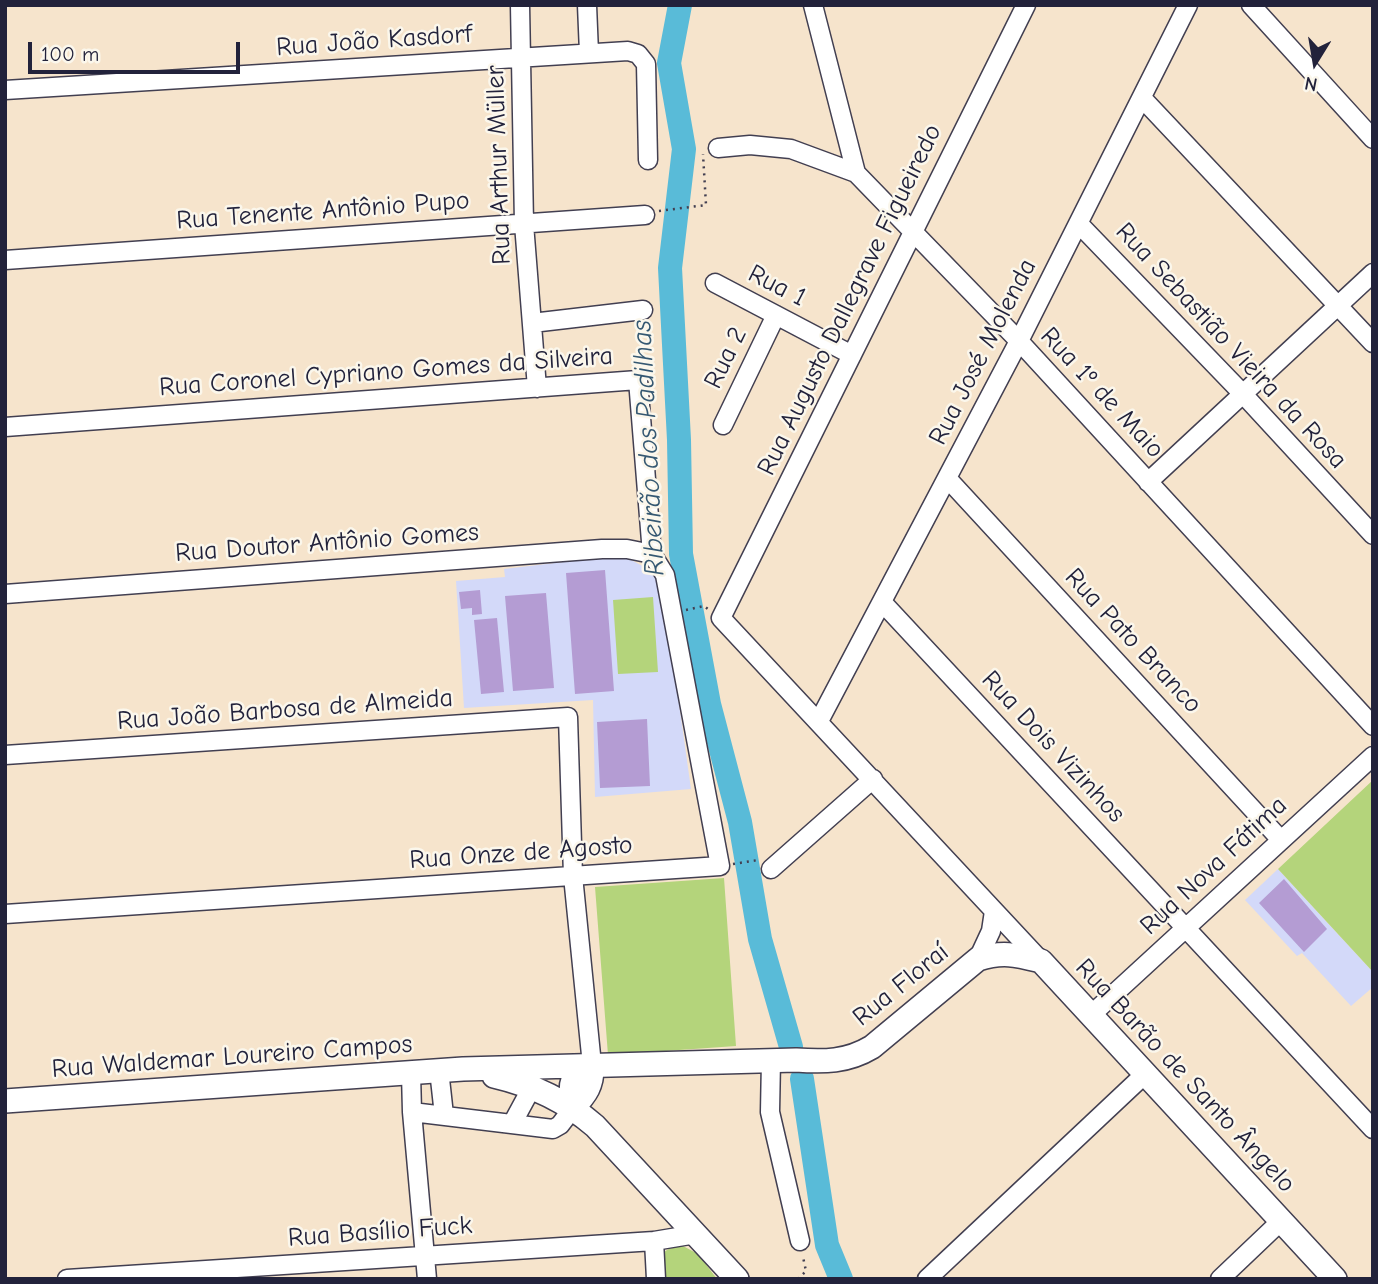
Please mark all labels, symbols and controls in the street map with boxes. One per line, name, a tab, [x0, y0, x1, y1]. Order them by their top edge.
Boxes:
street label: Rua João Kasdorf	[275, 19, 473, 63]
scale bar	[32, 28, 243, 72]
north arrow	[1280, 28, 1350, 98]
text: 100 m	[41, 42, 99, 66]
street label: Rua Arthur Müller	[480, 65, 518, 265]
text: N	[1303, 72, 1319, 96]
street label: Rua Augusto Dallegrave Figueiredo	[751, 119, 949, 481]
street label: Rua Tenente Antônio Pupo	[175, 185, 471, 237]
street label: Rua Sebastião Vieira da Rosa	[1109, 216, 1353, 476]
street label: Rua José Molenda	[923, 254, 1043, 450]
street label: Rua 1	[743, 258, 811, 314]
water label: Ribeirão dos Padilhas	[626, 319, 672, 577]
street label: Rua 1º de Maio	[1033, 321, 1171, 465]
street label: Rua 2	[698, 322, 754, 394]
street label: Rua Coronel Cypriano Gomes da Silveira	[158, 341, 614, 403]
street label: Rua Doutor Antônio Gomes	[174, 517, 480, 569]
street label: Rua Pato Branco	[1058, 562, 1208, 720]
street label: Rua Dois Vizinhos	[975, 665, 1131, 829]
street label: Rua João Barbosa de Almeida	[116, 683, 454, 737]
street label: Rua Nova Fátima	[1134, 790, 1294, 942]
street label: Rua Onze de Agosto	[408, 830, 634, 876]
street label: Rua Floraí	[847, 937, 955, 1033]
street label: Rua Barão de Santo Ângelo	[1068, 953, 1302, 1199]
street label: Rua Waldemar Loureiro Campos	[51, 1029, 413, 1085]
street label: Rua Basílio Fuck	[287, 1210, 473, 1254]

